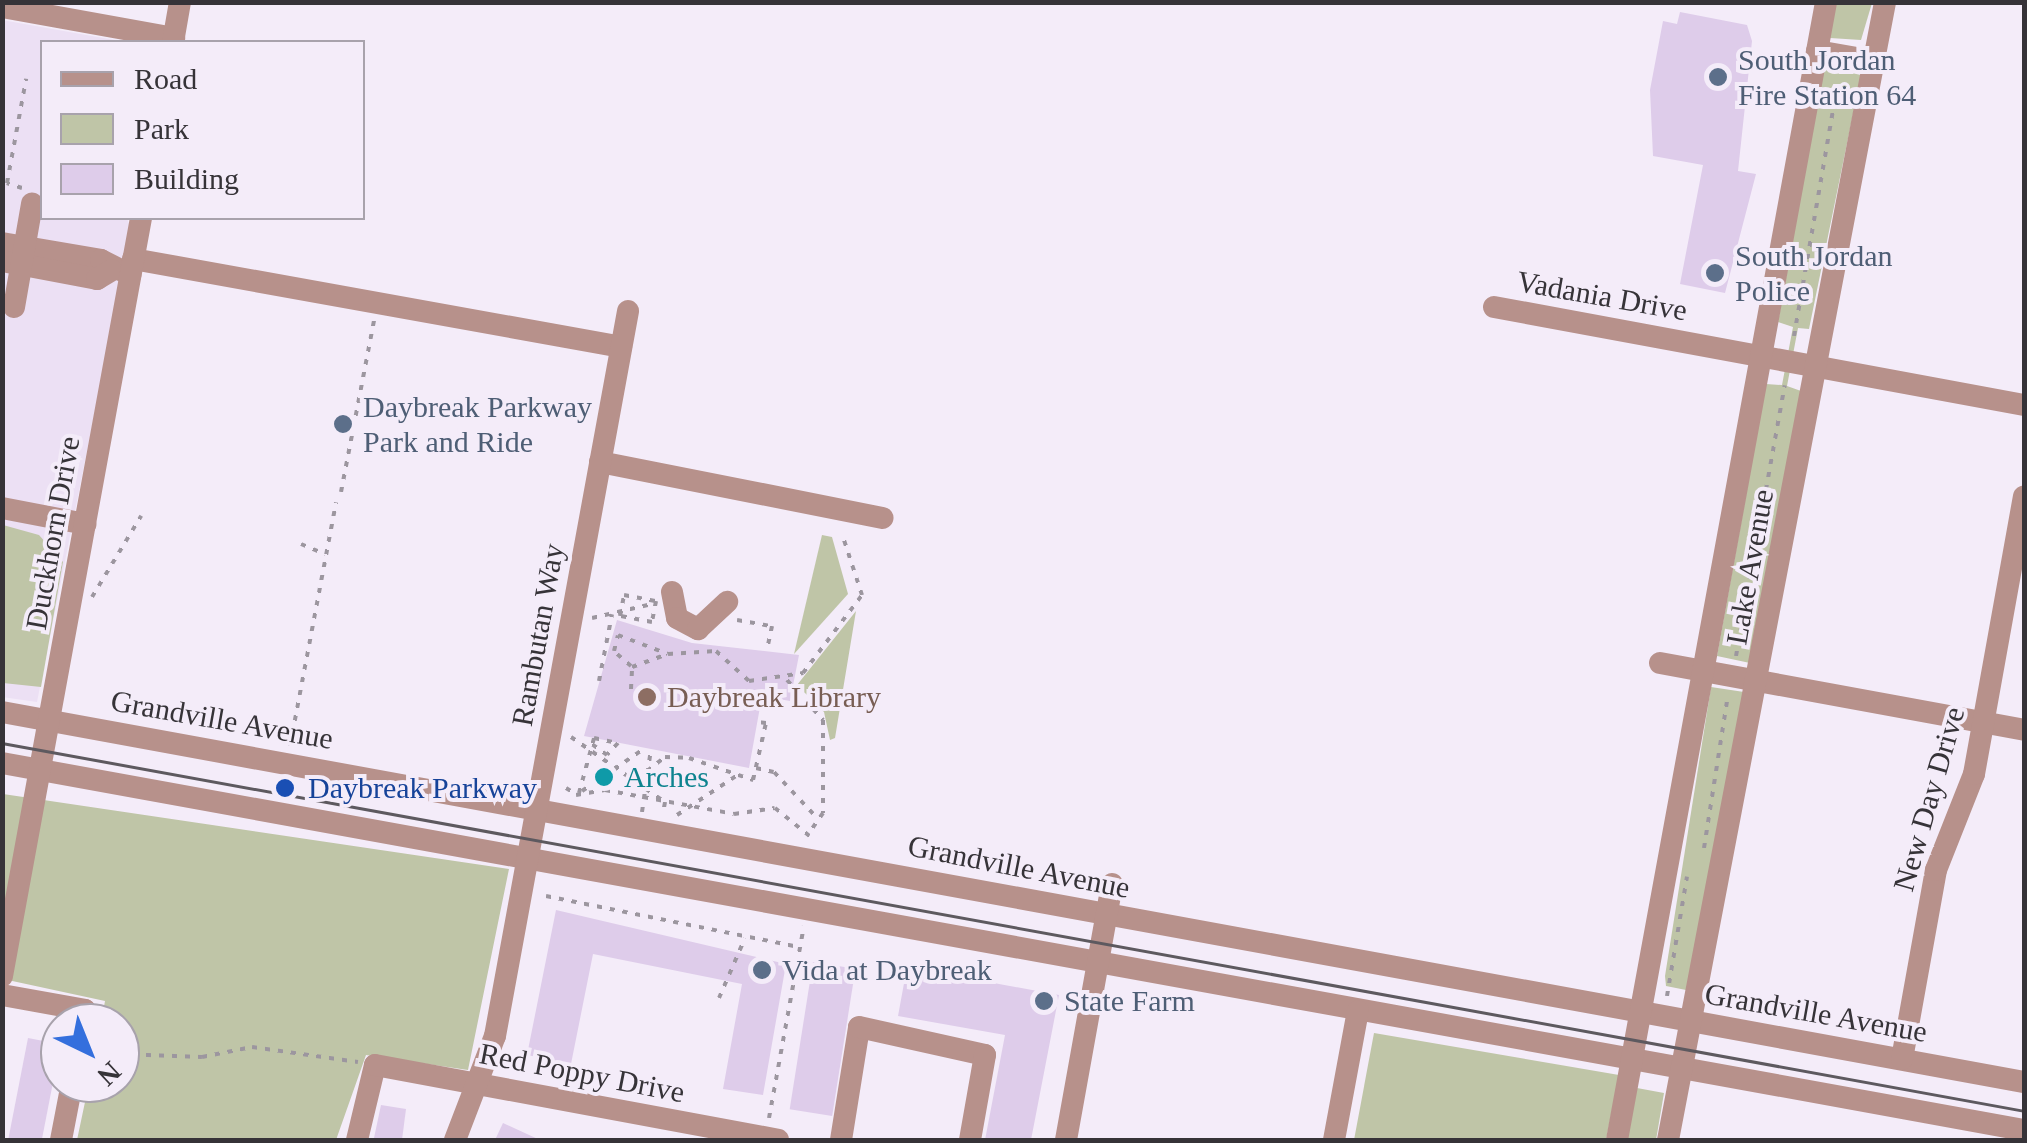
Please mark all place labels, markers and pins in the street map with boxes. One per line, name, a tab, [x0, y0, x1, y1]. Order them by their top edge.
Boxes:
place label: South Jordan Fire Station 64	[1738, 42, 1916, 112]
marker: South Jordan Fire Station 64	[1707, 66, 1729, 88]
place label: South Jordan Police	[1735, 238, 1892, 308]
marker: South Jordan Police	[1704, 262, 1726, 284]
place label: Daybreak Parkway Park and Ride	[363, 389, 592, 460]
marker: Daybreak Parkway Park and Ride	[332, 413, 354, 435]
place label: Daybreak Library	[667, 679, 881, 715]
marker: Daybreak Library	[636, 686, 658, 708]
place label: Arches	[624, 759, 709, 795]
marker: Arches	[593, 766, 615, 788]
place label: Daybreak Parkway	[308, 770, 537, 806]
marker: Daybreak Parkway	[272, 775, 298, 801]
place label: Vida at Daybreak	[782, 952, 992, 988]
marker: Vida at Daybreak	[751, 959, 773, 981]
place label: State Farm	[1064, 983, 1195, 1019]
marker: State Farm	[1033, 990, 1055, 1012]

